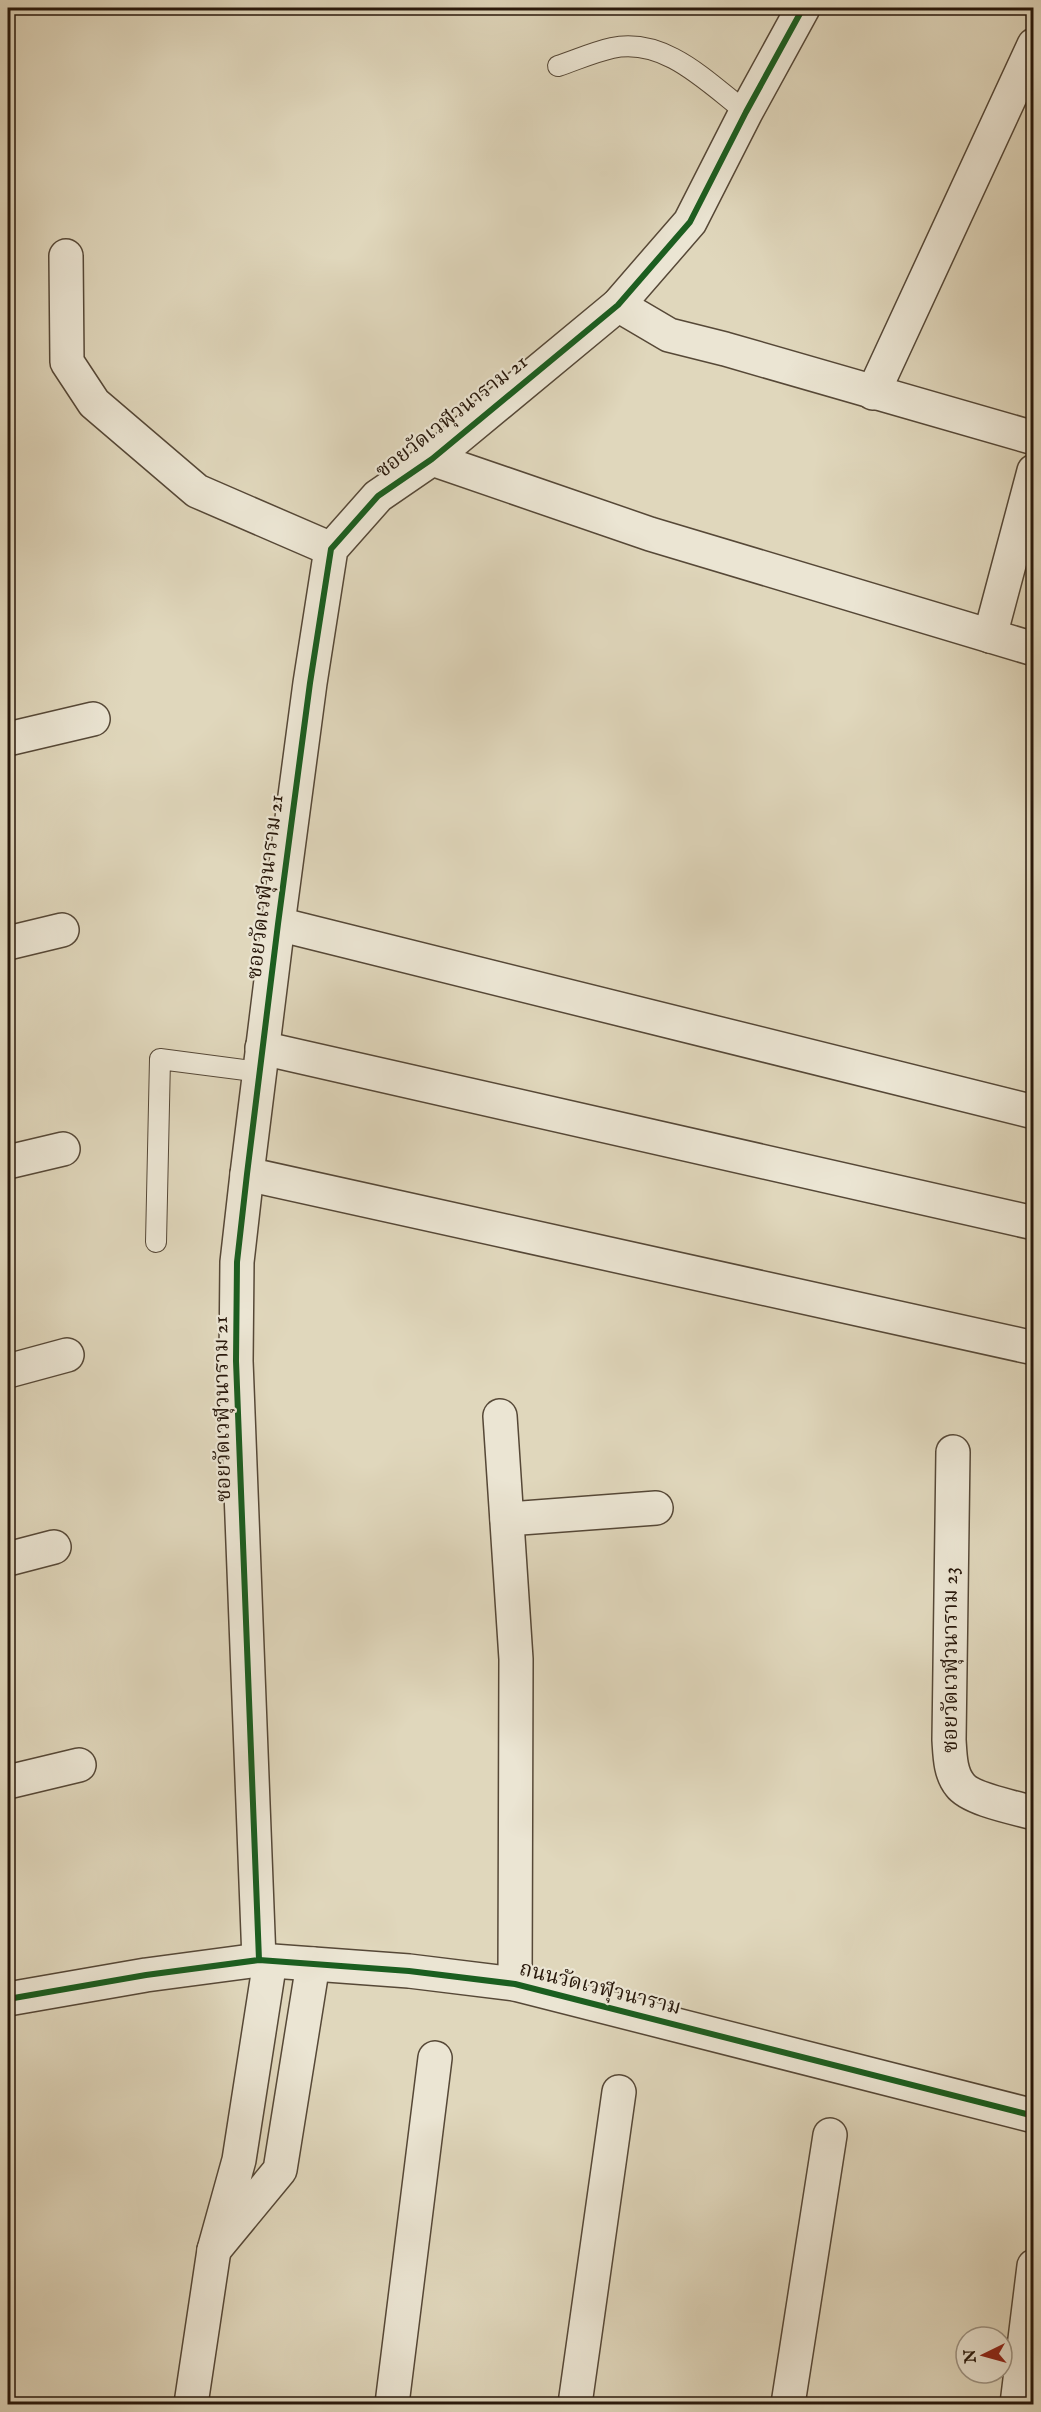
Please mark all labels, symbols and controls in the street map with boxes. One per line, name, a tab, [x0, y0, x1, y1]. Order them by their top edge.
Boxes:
street label: ซอยวัดเวฬุวนาราม 21	[370, 349, 534, 485]
street label: ซอยวัดเวฬุวนาราม 21	[241, 793, 291, 981]
street label: ซอยวัดเวฬุวนาราม 21	[208, 1316, 238, 1502]
street label: ซอยวัดเวฬุวนาราม 23	[938, 1567, 965, 1753]
street label: ถนนวัดเวฬุวนาราม	[516, 1956, 684, 2022]
north arrow	[954, 2325, 1014, 2385]
text: N	[960, 2348, 982, 2365]

